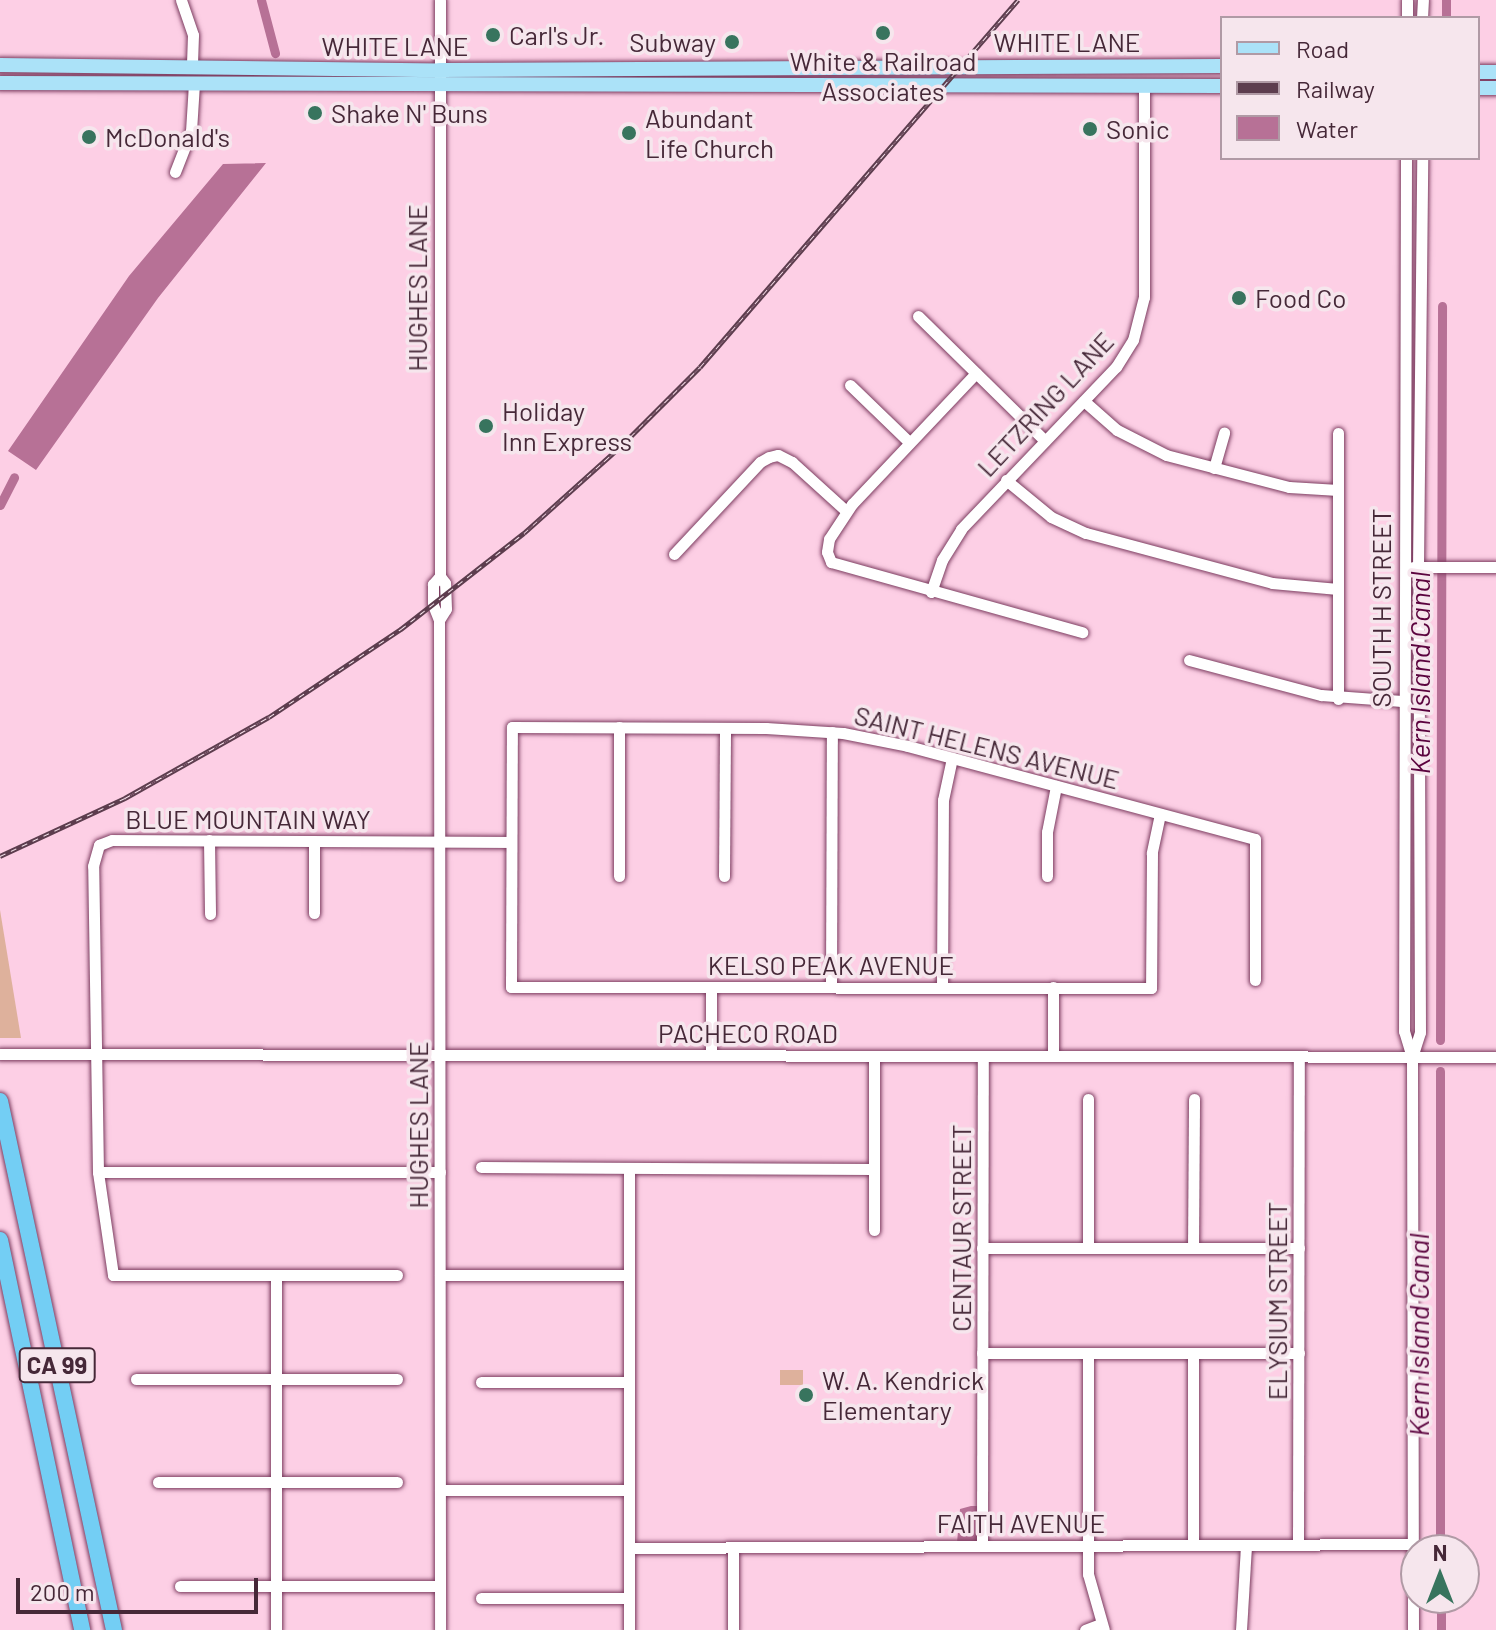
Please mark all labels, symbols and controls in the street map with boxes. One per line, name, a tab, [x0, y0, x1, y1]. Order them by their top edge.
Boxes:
legend	[1220, 16, 1480, 160]
place label: Carl's Jr.	[509, 19, 605, 51]
marker: White & Railroad Associates	[874, 24, 892, 42]
marker: Carl's Jr.	[484, 26, 502, 44]
place label: Subway	[629, 26, 716, 58]
street label: WHITE LANE	[994, 26, 1140, 58]
street label: WHITE LANE	[322, 30, 468, 62]
marker: Subway	[723, 33, 741, 51]
text: Road	[1296, 34, 1349, 63]
place label: White & Railroad Associates	[790, 45, 976, 106]
text: Railway	[1296, 74, 1375, 103]
place label: Shake N' Buns	[331, 97, 488, 129]
place label: Abundant Life Church	[645, 102, 774, 164]
marker: Shake N' Buns	[306, 104, 324, 122]
place label: Sonic	[1106, 113, 1170, 145]
text: Water	[1296, 114, 1358, 143]
marker: Sonic	[1081, 120, 1099, 138]
place label: McDonald's	[105, 121, 230, 153]
marker: Abundant Life Church	[620, 124, 638, 142]
marker: McDonald's	[80, 128, 98, 146]
street label: HUGHES LANE	[401, 204, 433, 372]
place label: Food Co	[1255, 282, 1346, 314]
marker: Food Co	[1230, 289, 1248, 307]
street label: LETZRING LANE	[970, 326, 1120, 482]
place label: Holiday Inn Express	[502, 395, 632, 456]
marker: Holiday Inn Express	[477, 417, 495, 435]
street label: SOUTH H STREET	[1365, 508, 1397, 708]
water label: Kern Island Canal	[1402, 571, 1436, 775]
street label: SAINT HELENS AVENUE	[851, 699, 1123, 795]
street label: BLUE MOUNTAIN WAY	[125, 803, 371, 835]
street label: KELSO PEAK AVENUE	[708, 949, 954, 981]
street label: PACHECO ROAD	[658, 1017, 838, 1049]
street label: HUGHES LANE	[402, 1041, 434, 1209]
street label: CENTAUR STREET	[945, 1124, 977, 1332]
street label: ELYSIUM STREET	[1261, 1202, 1293, 1400]
water label: Kern Island Canal	[1401, 1233, 1435, 1437]
road number: CA 99	[17, 1345, 97, 1385]
place label: W. A. Kendrick Elementary	[822, 1364, 984, 1426]
marker: W. A. Kendrick Elementary	[797, 1386, 815, 1404]
street label: FAITH AVENUE	[937, 1507, 1105, 1539]
north arrow	[1400, 1534, 1480, 1614]
text: N	[1433, 1539, 1447, 1565]
scale bar	[20, 1562, 262, 1612]
text: 200 m	[30, 1577, 95, 1606]

